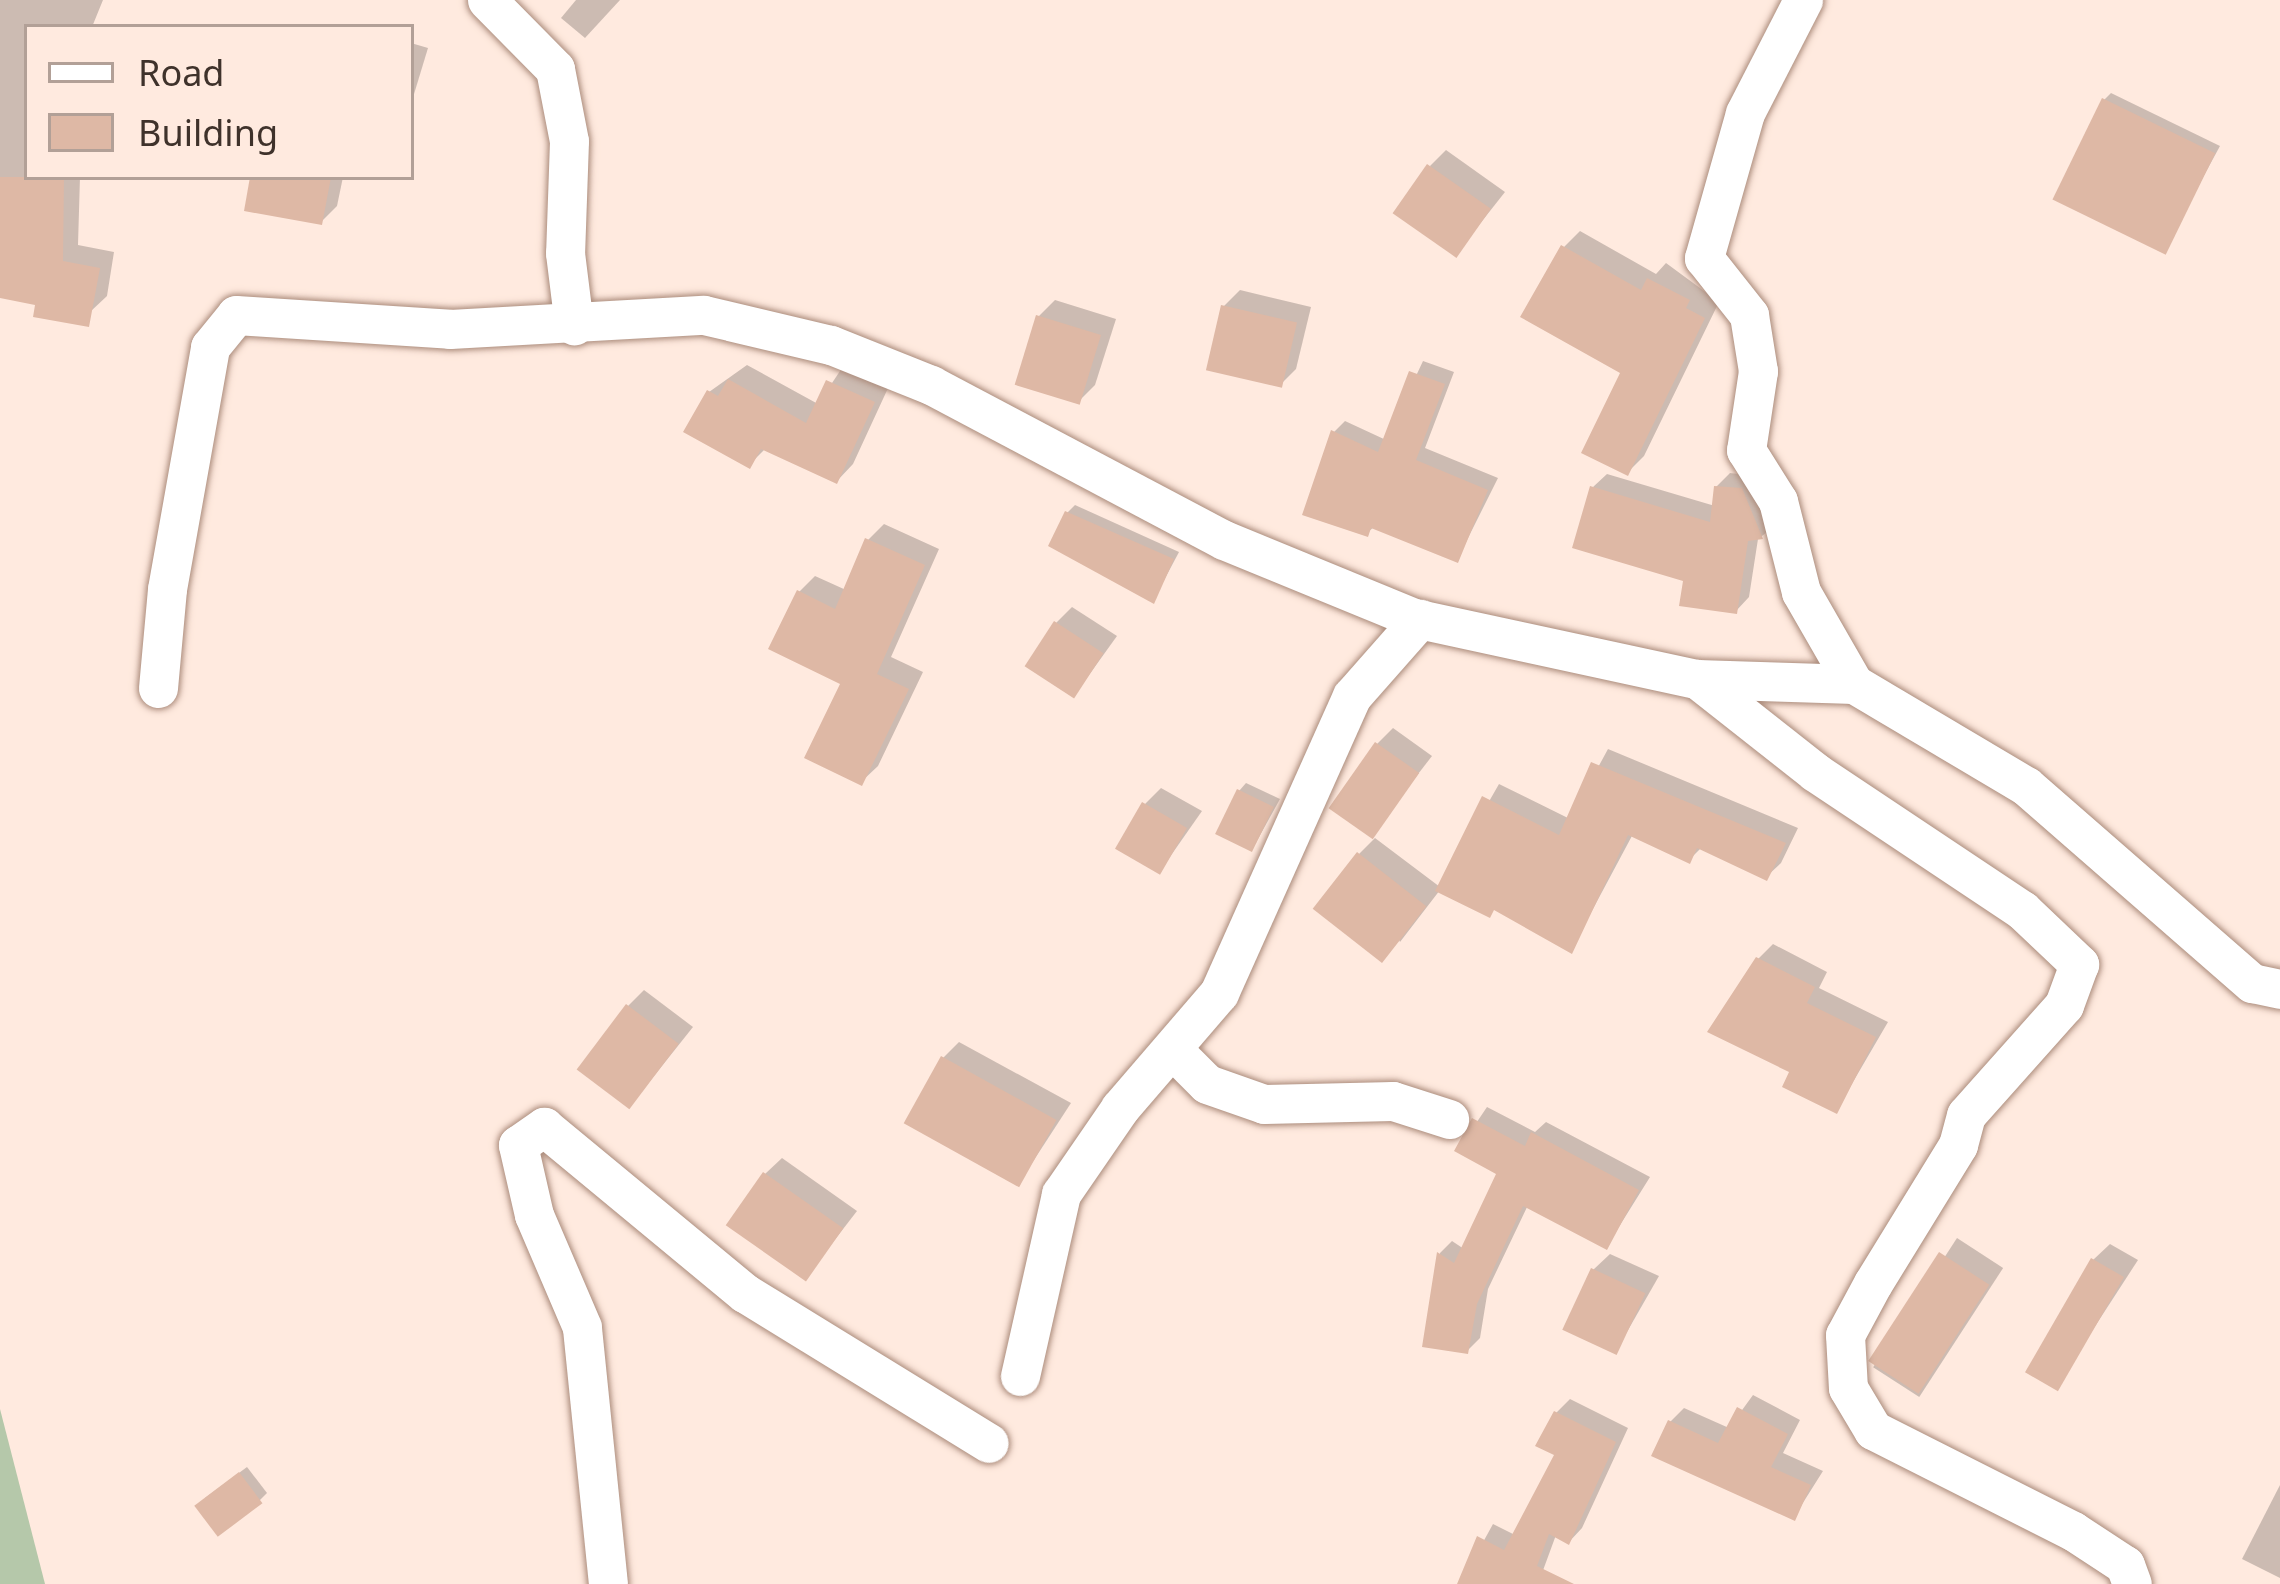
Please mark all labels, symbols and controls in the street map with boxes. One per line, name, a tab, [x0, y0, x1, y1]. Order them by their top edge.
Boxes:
legend	[24, 24, 414, 180]
text: Road	[138, 48, 225, 97]
text: Building	[138, 108, 278, 157]

